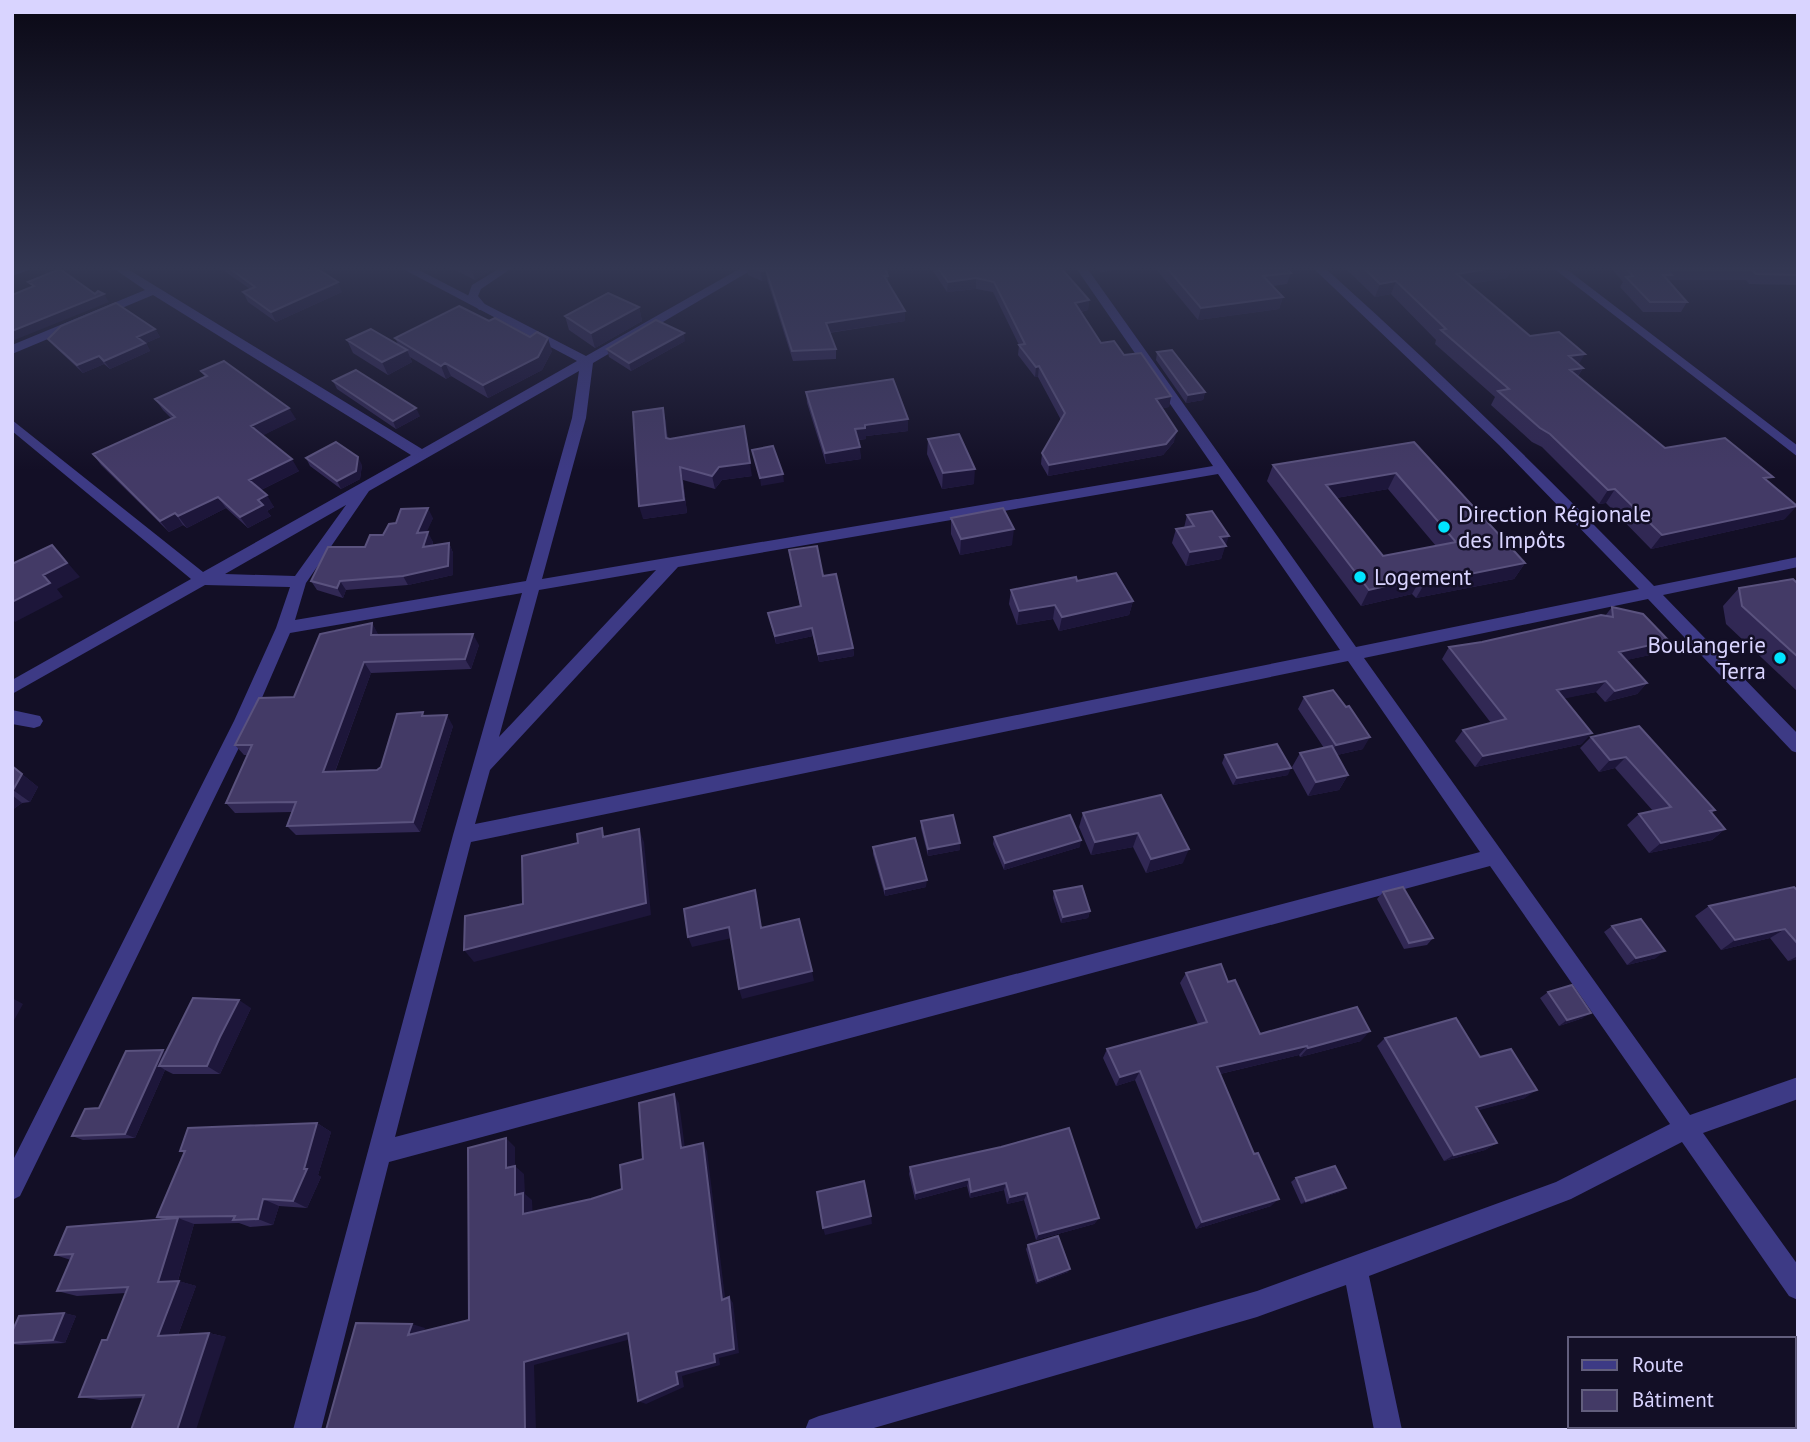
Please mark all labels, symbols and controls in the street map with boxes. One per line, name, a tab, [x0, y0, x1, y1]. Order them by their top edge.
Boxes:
place label: Direction Régionale des Impôts	[1458, 499, 1651, 554]
marker: Direction Régionale des Impôts	[1436, 519, 1452, 535]
place label: Logement	[1374, 562, 1472, 591]
marker: Logement	[1352, 569, 1368, 585]
place label: Boulangerie Terra	[1647, 630, 1766, 685]
marker: Boulangerie Terra	[1772, 650, 1788, 666]
legend	[1568, 1337, 1796, 1428]
text: Route	[1632, 1351, 1684, 1378]
text: Bâtiment	[1632, 1386, 1714, 1413]

